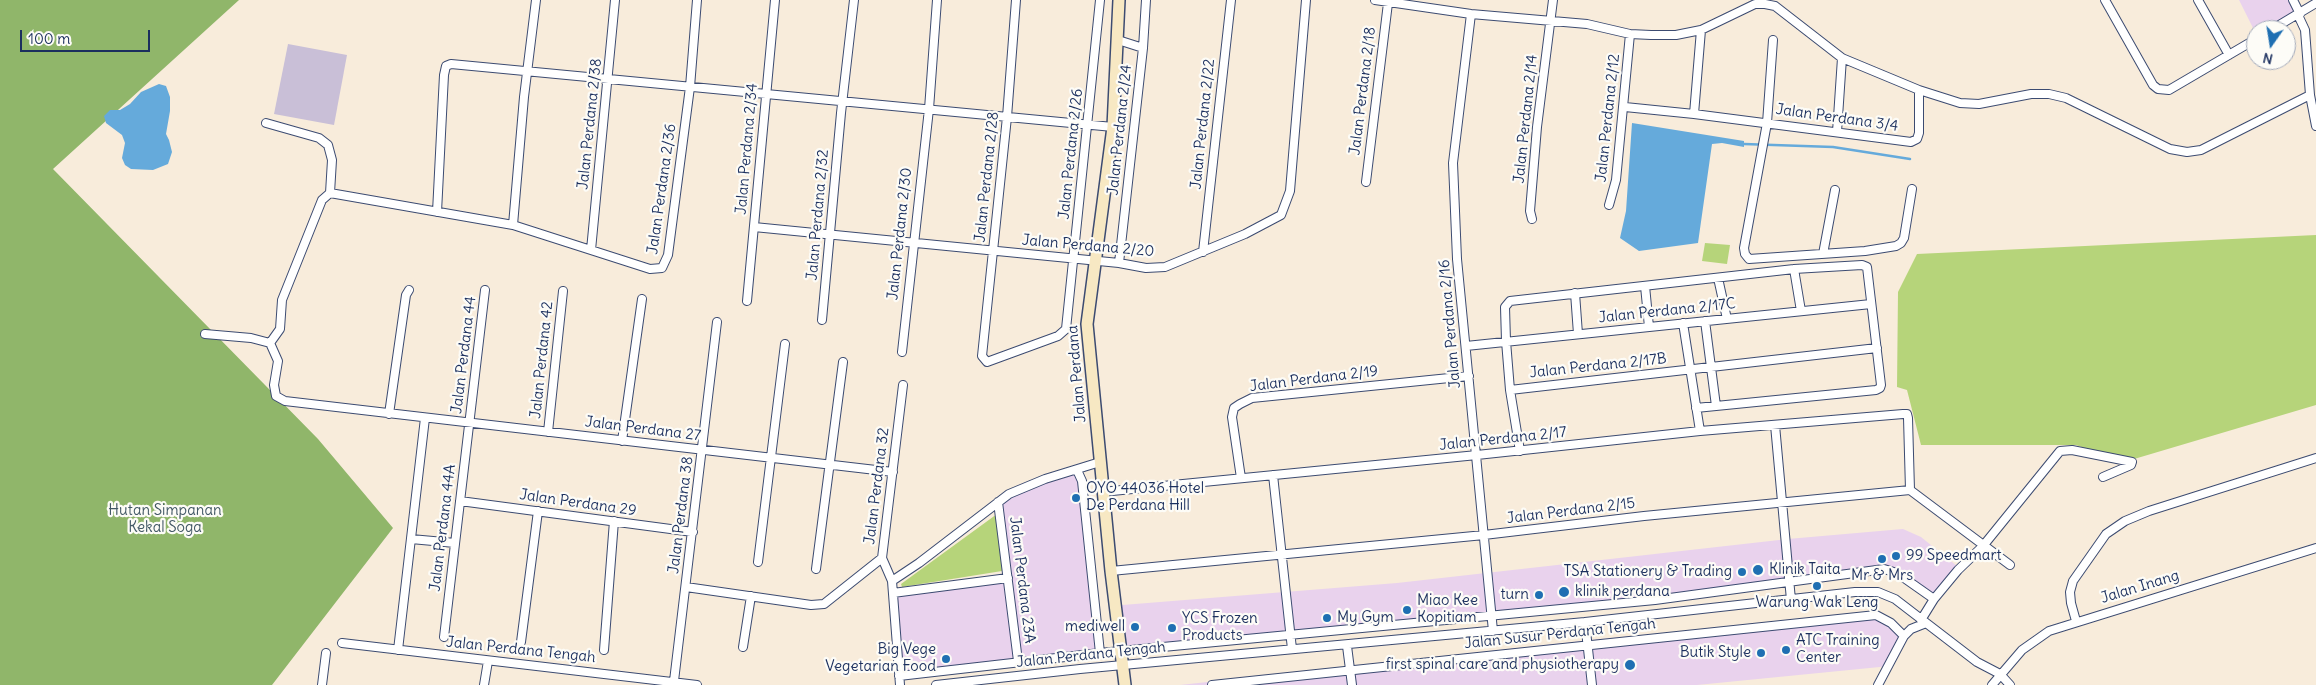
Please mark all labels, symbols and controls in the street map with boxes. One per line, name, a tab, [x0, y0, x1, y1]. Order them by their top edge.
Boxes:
scale bar	[22, 20, 152, 52]
north arrow	[2246, 20, 2296, 70]
street label: Jalan Perdana 2/18	[1346, 26, 1380, 156]
text: 100 m	[28, 29, 70, 48]
text: N	[2261, 49, 2275, 69]
street label: Jalan Perdana 2/12	[1592, 53, 1624, 183]
street label: Jalan Perdana 2/14	[1510, 54, 1542, 184]
street label: Jalan Perdana 2/38	[574, 57, 606, 191]
street label: Jalan Perdana 2/22	[1187, 58, 1219, 190]
street label: Jalan Perdana 2/24	[1104, 64, 1136, 196]
street label: Jalan Perdana 2/34	[732, 83, 762, 215]
street label: Jalan Perdana 2/26	[1055, 88, 1087, 220]
street label: Jalan Perdana 3/4	[1775, 100, 1899, 136]
street label: Jalan Perdana 2/28	[971, 111, 1003, 243]
street label: Jalan Perdana 2/36	[644, 122, 680, 256]
street label: Jalan Perdana 2/32	[803, 149, 833, 281]
street label: Jalan Perdana 2/30	[884, 167, 916, 301]
street label: Jalan Perdana 2/20	[1021, 231, 1155, 261]
street label: Jalan Perdana 2/16	[1435, 259, 1465, 389]
street label: Jalan Perdana 44	[448, 295, 480, 415]
street label: Jalan Perdana 2/17C	[1598, 295, 1736, 327]
street label: Jalan Perdana 42	[527, 300, 557, 420]
street label: Jalan Perdana	[1064, 325, 1090, 423]
street label: Jalan Perdana 2/17B	[1529, 350, 1667, 382]
street label: Jalan Perdana 2/19	[1249, 362, 1379, 396]
street label: Jalan Perdana 27	[584, 413, 702, 445]
street label: Jalan Perdana 2/17	[1438, 423, 1568, 455]
street label: Jalan Perdana 32	[861, 426, 893, 546]
street label: Jalan Perdana 38	[665, 455, 697, 575]
street label: Jalan Perdana 44A	[426, 463, 460, 593]
place label: OYO 44036 Hotel De Perdana Hill	[1086, 480, 1204, 515]
street label: Jalan Perdana 29	[518, 486, 638, 520]
marker: OYO 44036 Hotel De Perdana Hill	[1070, 492, 1082, 504]
street label: Jalan Perdana 2/15	[1506, 494, 1636, 528]
park label: Hutan Simpanan Kekal Soga	[108, 502, 222, 537]
street label: Jalan Perdana 23A	[1005, 516, 1039, 644]
place label: 99 Speedmart	[1906, 547, 2002, 565]
marker: 99 Speedmart	[1890, 550, 1902, 562]
marker: Mr & Mrs	[1876, 553, 1888, 565]
place label: Klinik Taita	[1769, 561, 1841, 579]
place label: TSA Stationery & Trading	[1564, 563, 1732, 581]
marker: Klinik Taita	[1751, 563, 1765, 577]
marker: TSA Stationery & Trading	[1736, 566, 1748, 578]
place label: Mr & Mrs	[1851, 567, 1913, 585]
street label: Jalan Inang	[2099, 567, 2181, 607]
marker: Warung Wak Leng	[1811, 580, 1823, 592]
place label: klinik perdana	[1575, 583, 1670, 601]
marker: klinik perdana	[1557, 585, 1571, 599]
place label: turn	[1500, 586, 1529, 604]
marker: turn	[1533, 589, 1545, 601]
place label: Miao Kee Kopitiam	[1417, 592, 1478, 627]
place label: Warung Wak Leng	[1756, 594, 1878, 612]
marker: Miao Kee Kopitiam	[1401, 604, 1413, 616]
place label: My Gym	[1337, 609, 1394, 627]
place label: YCS Frozen Products	[1182, 610, 1258, 645]
marker: My Gym	[1321, 612, 1333, 624]
street label: Jalan Susur Perdana Tengah	[1463, 615, 1657, 653]
place label: mediwell	[1065, 618, 1125, 636]
marker: mediwell	[1129, 621, 1141, 633]
marker: YCS Frozen Products	[1166, 622, 1178, 634]
place label: ATC Training Center	[1796, 632, 1880, 667]
street label: Jalan Perdana Tengah	[445, 633, 597, 667]
street label: Jalan Perdana Tengah	[1015, 638, 1167, 672]
place label: Big Vege Vegetarian Food	[825, 641, 936, 676]
place label: Butik Style	[1680, 644, 1751, 662]
marker: ATC Training Center	[1780, 644, 1792, 656]
marker: Butik Style	[1755, 647, 1767, 659]
marker: Big Vege Vegetarian Food	[940, 653, 952, 665]
place label: first spinal care and physiotherapy	[1386, 656, 1619, 674]
marker: first spinal care and physiotherapy	[1623, 658, 1637, 672]

